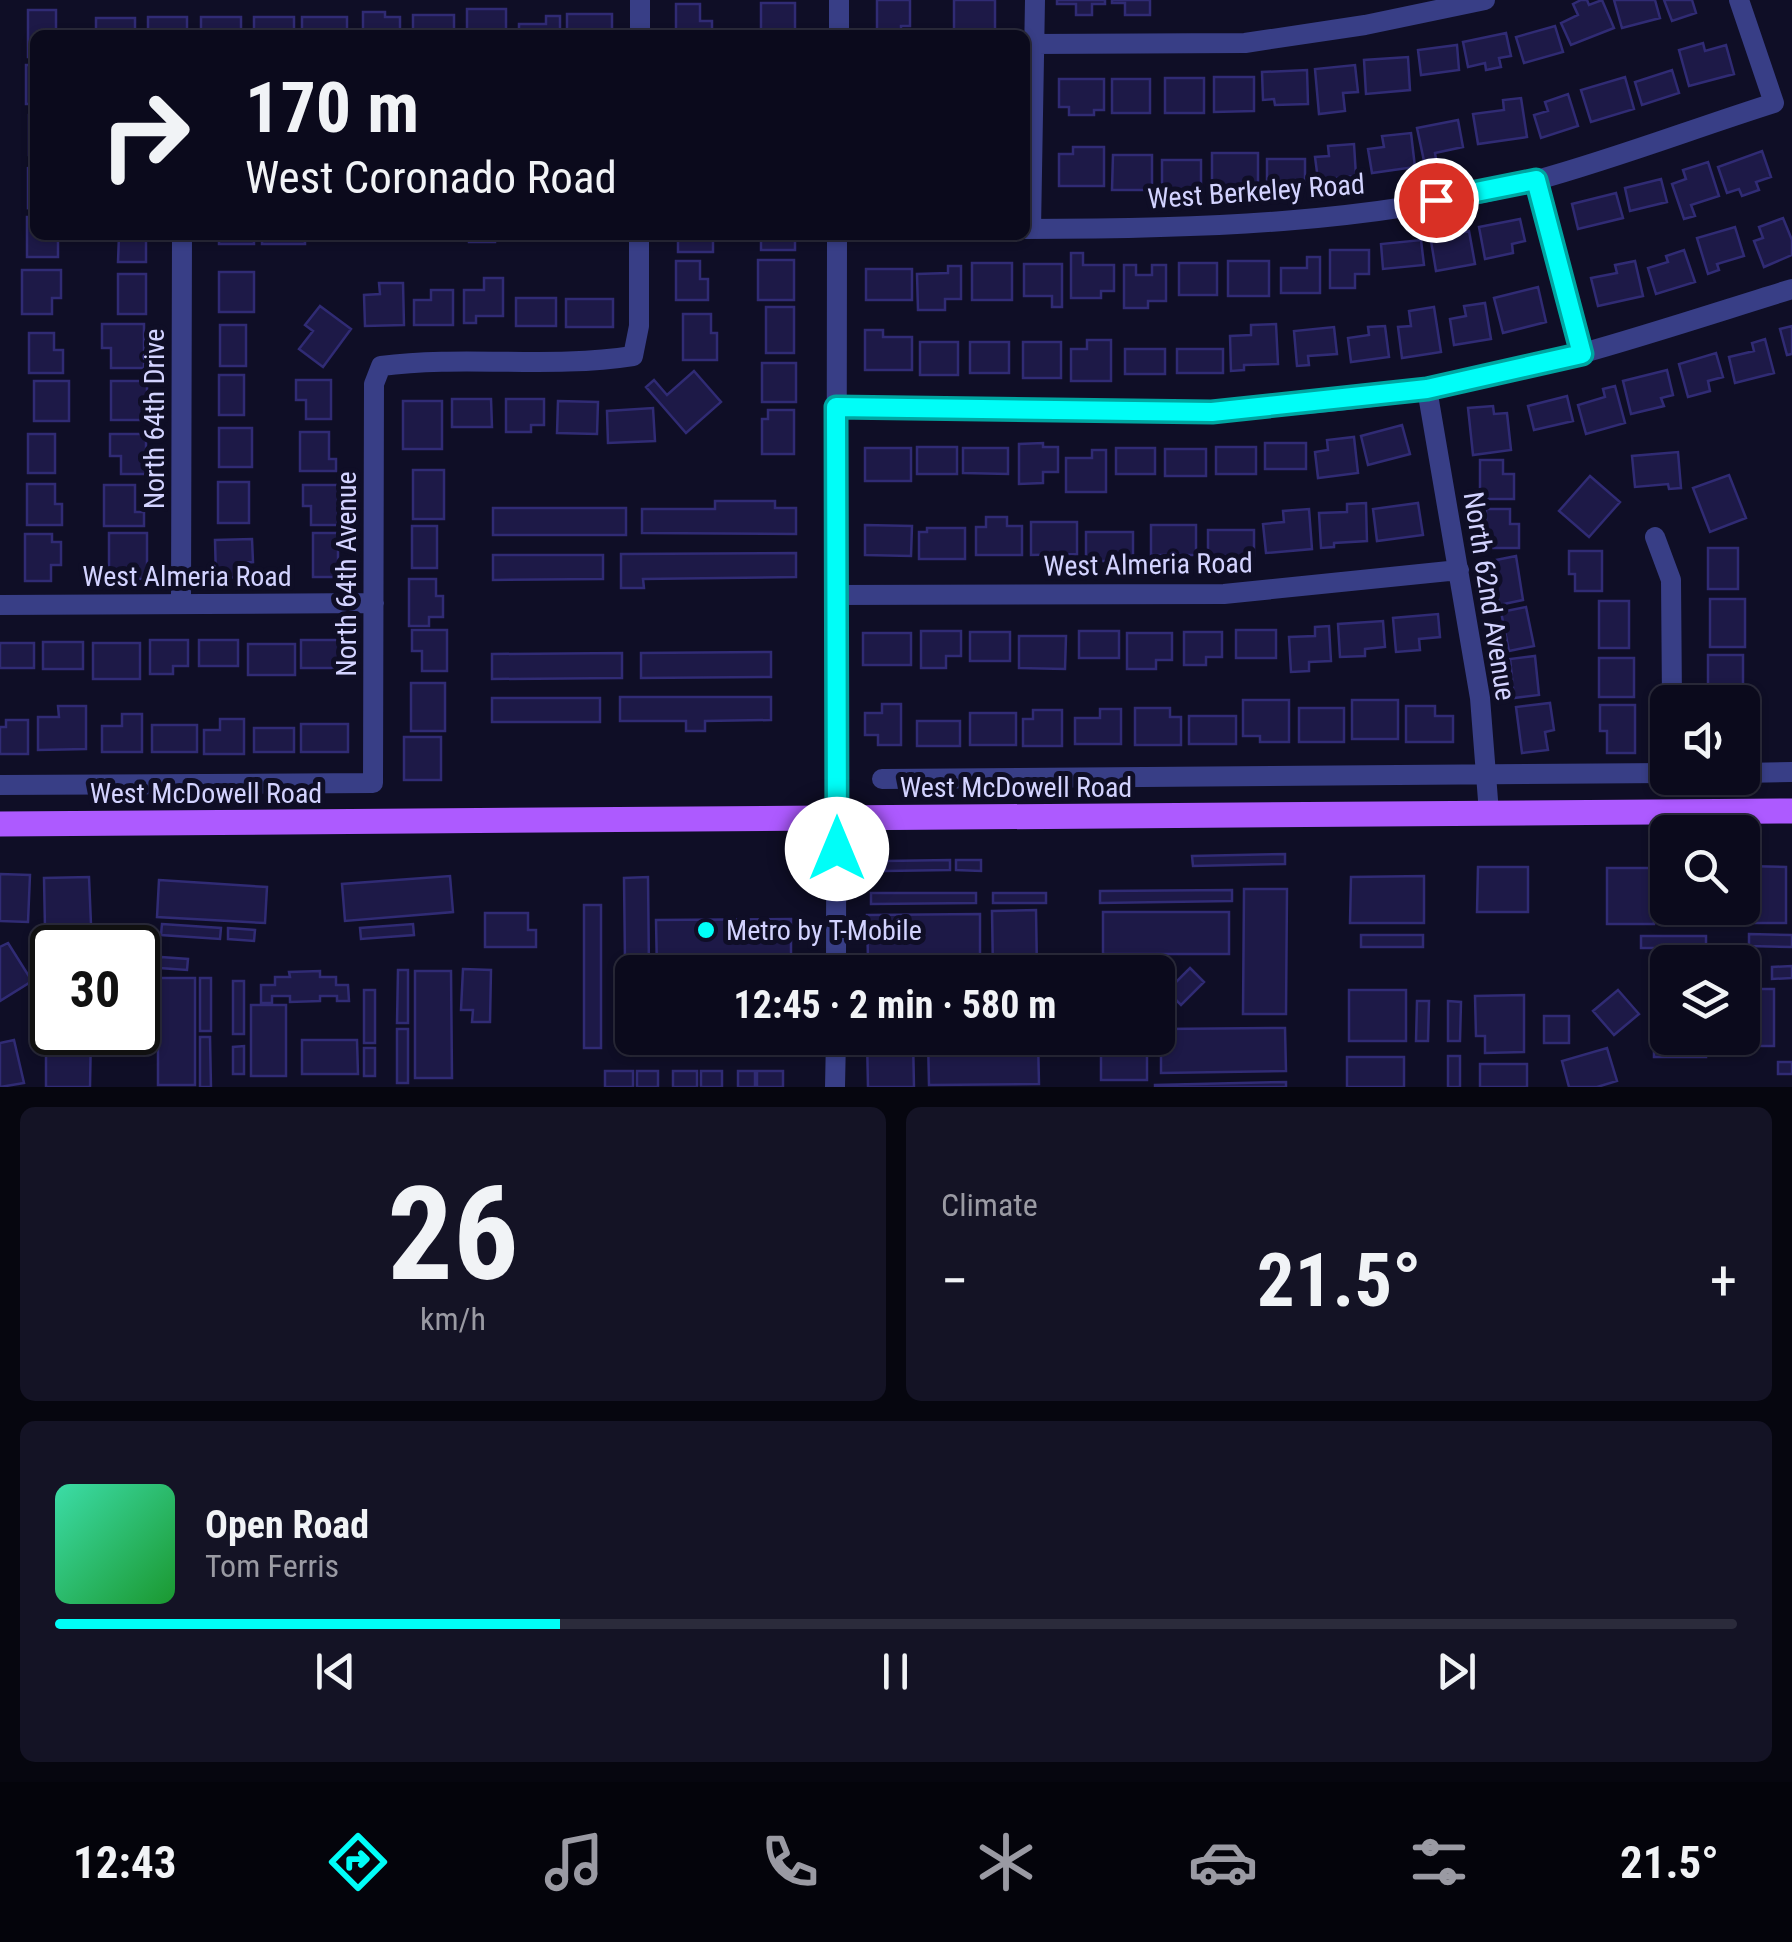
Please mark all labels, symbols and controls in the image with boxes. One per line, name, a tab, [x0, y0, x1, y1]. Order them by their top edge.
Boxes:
text: 170 m	[245, 67, 419, 149]
icon: right	[80, 70, 210, 200]
text: West Coronado Road	[245, 151, 617, 204]
pin	[1394, 158, 1479, 243]
street label: West Berkeley Road	[1146, 167, 1366, 216]
icon: arrive	[1409, 173, 1464, 228]
street label: North 64th Drive	[138, 329, 171, 509]
street label: North 64th Avenue	[330, 471, 363, 677]
street label: North 62nd Avenue	[1457, 489, 1522, 703]
street label: West Almeria Road	[1043, 546, 1253, 583]
street label: West Almeria Road	[82, 560, 292, 593]
map controls	[1650, 685, 1760, 1055]
button: sound	[1650, 685, 1760, 795]
street label: West McDowell Road	[900, 771, 1132, 804]
street label: West McDowell Road	[90, 777, 322, 810]
position arrow	[785, 797, 889, 901]
button: search	[1650, 815, 1760, 925]
place label: Metro by T-Mobile	[726, 914, 922, 947]
marker: Metro by T-Mobile	[695, 919, 717, 941]
speed limit sign: 30	[30, 925, 160, 1055]
button: layers	[1650, 945, 1760, 1055]
text: 12:45 · 2 min · 580 m	[734, 983, 1056, 1027]
text: 26	[387, 1158, 519, 1311]
text: Climate	[941, 1186, 1038, 1224]
text: 21.5°	[1257, 1236, 1421, 1324]
text: −	[941, 1249, 969, 1313]
text: +	[1710, 1249, 1737, 1313]
text: km/h	[420, 1300, 486, 1338]
text: Open Road	[205, 1503, 369, 1547]
text: Tom Ferris	[205, 1547, 339, 1585]
icon: previous	[308, 1644, 363, 1699]
icon: pause	[868, 1644, 923, 1699]
icon: next	[1429, 1644, 1484, 1699]
icon: directions	[323, 1827, 393, 1897]
icon: music	[539, 1827, 609, 1897]
icon: phone	[755, 1827, 825, 1897]
icon: climate	[971, 1827, 1041, 1897]
icon: car	[1188, 1827, 1258, 1897]
icon: filters	[1404, 1827, 1474, 1897]
text: 12:43	[73, 1836, 176, 1889]
text: 21.5°	[1620, 1836, 1719, 1889]

